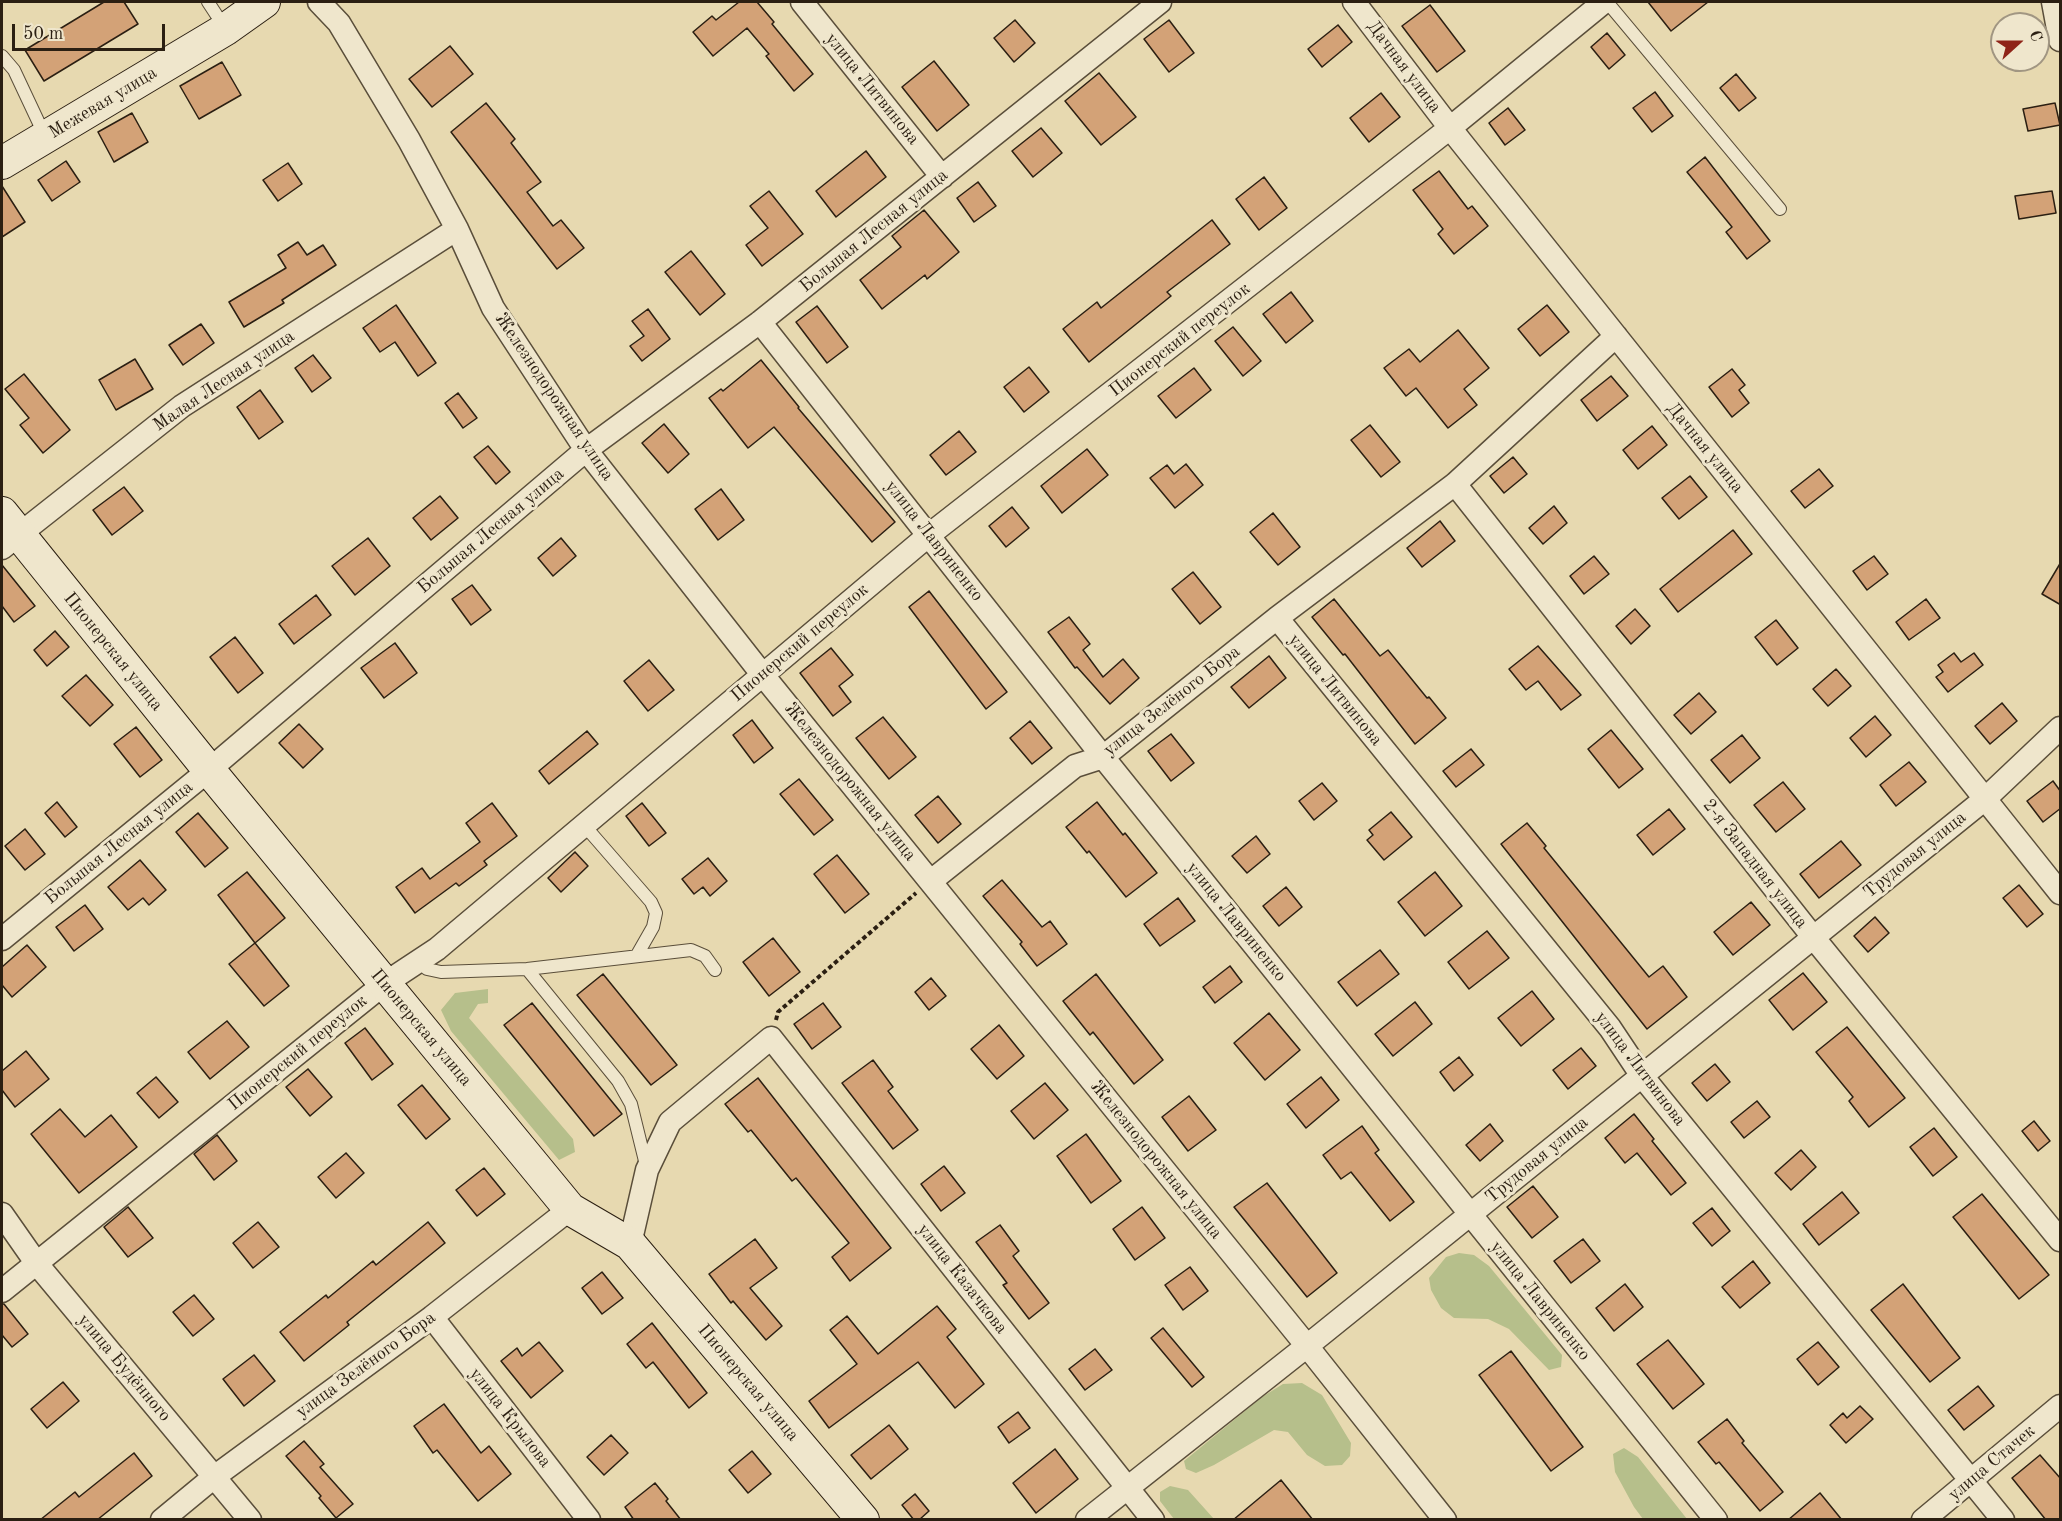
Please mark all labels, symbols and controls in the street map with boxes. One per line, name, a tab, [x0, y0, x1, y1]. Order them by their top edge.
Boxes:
scale bar	[15, 12, 168, 50]
north arrow	[1990, 12, 2050, 72]
street label: Дачная улица	[1362, 16, 1446, 118]
text: 50 m	[23, 25, 63, 43]
text: С	[2026, 28, 2044, 44]
street label: улица Литвинова	[820, 29, 924, 149]
street label: Межевая улица	[45, 62, 161, 144]
street label: Большая Лесная улица	[795, 165, 953, 297]
street label: Пионерский переулок	[1105, 278, 1255, 402]
street label: Железнодорожная улица	[490, 309, 618, 485]
street label: Малая Лесная улица	[149, 326, 299, 436]
street label: Дачная улица	[1662, 398, 1748, 498]
street label: Большая Лесная улица	[413, 463, 569, 599]
street label: улица Лавриненко	[880, 476, 988, 606]
street label: Пионерский переулок	[727, 579, 873, 707]
street label: Пионерская улица	[59, 588, 167, 716]
street label: улица Литвинова	[1283, 630, 1387, 750]
street label: улица Зелёного Бора	[1099, 641, 1245, 761]
street label: Железнодорожная улица	[779, 698, 921, 866]
street label: Большая Лесная улица	[40, 777, 198, 909]
street label: 2-я Западная улица	[1698, 795, 1812, 933]
street label: Трудовая улица	[1859, 807, 1971, 903]
street label: улица Лавриненко	[1181, 858, 1291, 986]
street label: Пионерская улица	[366, 965, 476, 1091]
street label: Пионерский переулок	[224, 990, 372, 1116]
street label: улица Литвинова	[1590, 1007, 1690, 1131]
street label: Железнодорожная улица	[1085, 1076, 1227, 1244]
street label: Трудовая улица	[1481, 1112, 1593, 1208]
street label: улица Казачкова	[912, 1219, 1012, 1339]
street label: улица Лавриненко	[1485, 1237, 1595, 1365]
street label: улица Зелёного Бора	[292, 1307, 440, 1423]
street label: улица Будённого	[73, 1310, 175, 1426]
street label: Пионерская улица	[693, 1320, 803, 1446]
street label: улица Крылова	[464, 1364, 556, 1472]
street label: улица Стачек	[1944, 1420, 2040, 1506]

